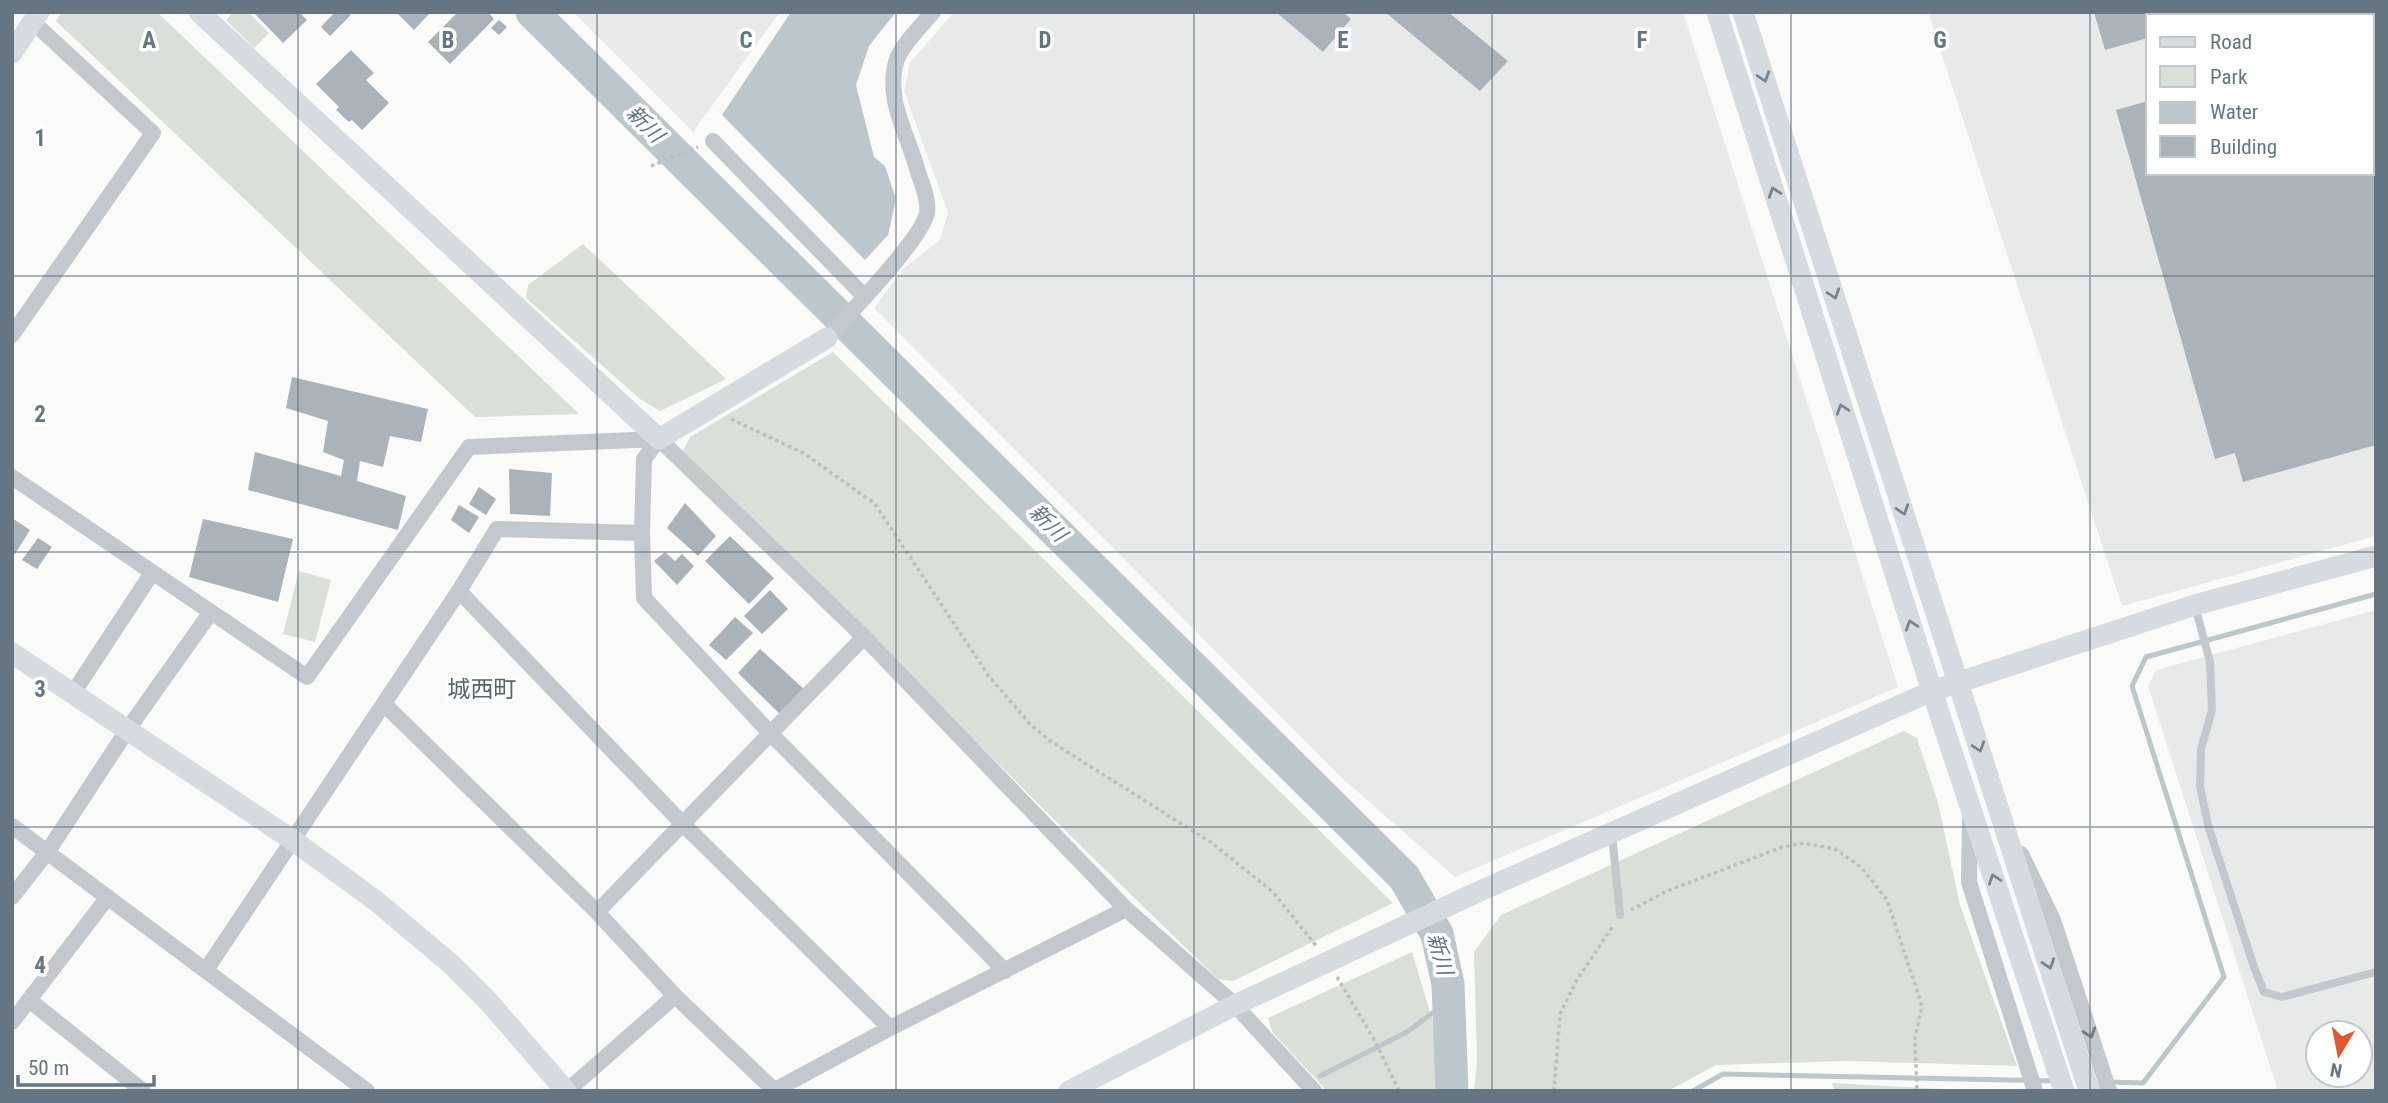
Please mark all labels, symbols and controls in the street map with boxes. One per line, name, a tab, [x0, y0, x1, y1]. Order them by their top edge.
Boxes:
legend	[2146, 14, 2374, 175]
text: A	[142, 27, 156, 54]
text: B	[442, 27, 454, 54]
text: C	[739, 27, 753, 54]
text: D	[1039, 27, 1052, 54]
text: E	[1337, 27, 1349, 54]
text: F	[1637, 27, 1648, 54]
text: G	[1933, 27, 1947, 54]
text: Road	[2210, 30, 2252, 54]
text: Park	[2210, 65, 2248, 89]
one-way arrow	[1756, 71, 1770, 83]
text: Water	[2210, 100, 2258, 124]
water label: 新川	[622, 101, 670, 149]
text: 1	[34, 125, 46, 152]
text: Building	[2210, 135, 2277, 159]
one-way arrow	[1767, 186, 1782, 198]
one-way arrow	[1825, 288, 1840, 300]
text: 2	[34, 401, 46, 428]
one-way arrow	[1836, 403, 1851, 415]
water label: 新川	[1025, 500, 1073, 548]
one-way arrow	[1895, 504, 1909, 516]
one-way arrow	[1905, 620, 1919, 632]
text: 3	[34, 676, 46, 703]
district label: 城西町	[448, 676, 517, 703]
one-way arrow	[1971, 741, 1985, 753]
one-way arrow	[1988, 873, 2002, 886]
water label: 新川	[1423, 931, 1458, 979]
text: 4	[34, 952, 46, 979]
one-way arrow	[2040, 958, 2055, 970]
north arrow	[2304, 1019, 2374, 1089]
one-way arrow	[2082, 1026, 2096, 1039]
scale bar	[18, 1044, 154, 1088]
text: 50 m	[28, 1056, 69, 1080]
text: N	[2328, 1058, 2344, 1083]

